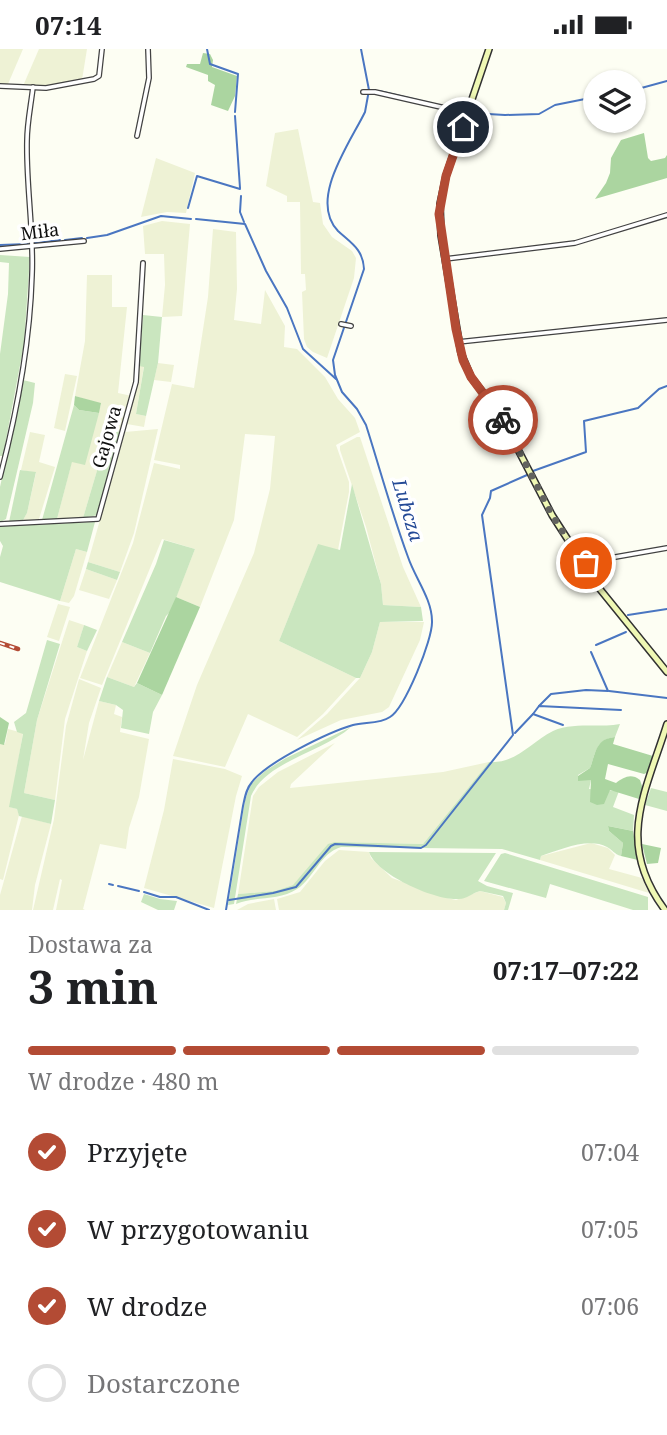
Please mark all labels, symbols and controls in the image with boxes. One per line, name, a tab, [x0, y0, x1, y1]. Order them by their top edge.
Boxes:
text: 07:14	[35, 7, 102, 43]
map controls	[583, 70, 646, 133]
button: layers	[583, 70, 646, 133]
pin	[433, 97, 493, 157]
icon: home	[444, 108, 482, 146]
street label: Miła	[19, 217, 61, 245]
courier	[468, 385, 538, 455]
icon: bike	[484, 401, 522, 439]
street label: Gajowa	[86, 402, 126, 471]
water label: Lubcza	[386, 475, 430, 544]
pin	[556, 533, 616, 593]
icon: bag	[567, 544, 605, 582]
text: Dostawa za	[28, 928, 153, 960]
text: 07:17–07:22	[493, 952, 639, 988]
text: 3 min	[28, 955, 158, 1017]
text: W drodze · 480 m	[28, 1065, 218, 1097]
icon: check	[28, 1133, 66, 1171]
text: Przyjęte	[87, 1134, 188, 1170]
text: 07:04	[581, 1136, 639, 1168]
icon: check	[28, 1210, 66, 1248]
text: W przygotowaniu	[87, 1211, 309, 1247]
text: 07:05	[581, 1213, 639, 1245]
icon: check	[28, 1287, 66, 1325]
text: W drodze	[87, 1288, 207, 1324]
text: 07:06	[581, 1290, 639, 1322]
text: Dostarczone	[87, 1365, 240, 1401]

